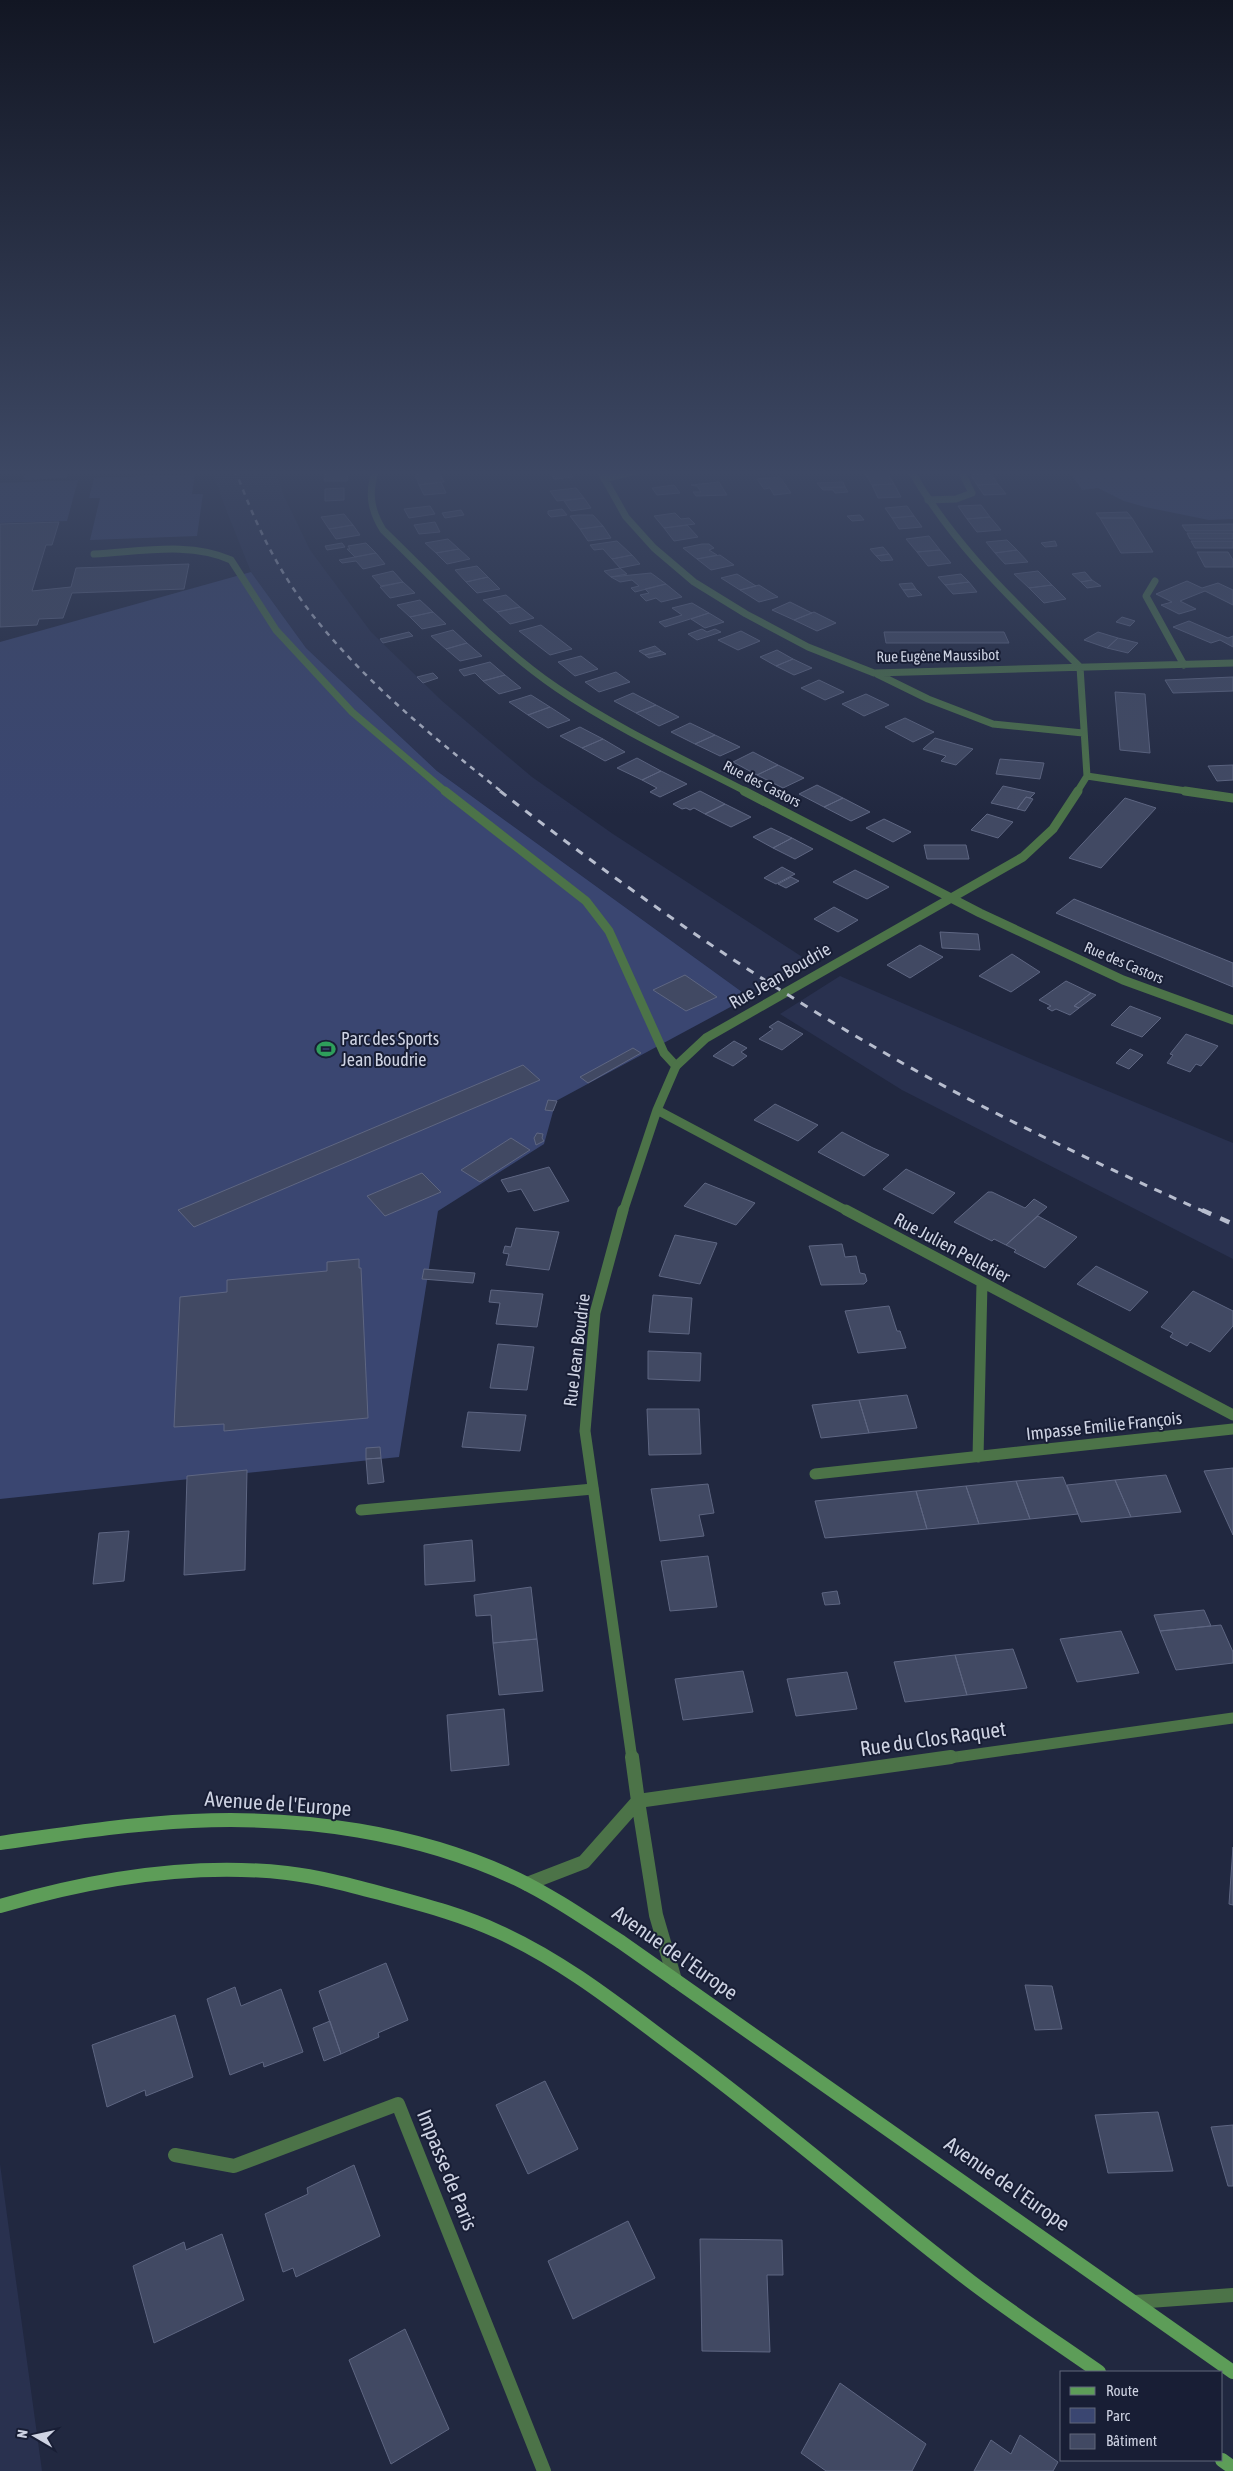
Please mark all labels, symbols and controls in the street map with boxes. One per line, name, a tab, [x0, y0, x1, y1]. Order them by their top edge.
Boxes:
street label: Rue Eugène Maussibot	[876, 646, 1000, 665]
street label: Rue des Castors	[721, 757, 804, 810]
street label: Rue Jean Boudrie	[725, 938, 834, 1013]
street label: Rue des Castors	[1082, 938, 1167, 987]
place label: Parc des Sports Jean Boudrie	[341, 1028, 439, 1070]
sports icon: Parc des Sports Jean Boudrie	[315, 1038, 337, 1060]
street label: Rue Julien Pelletier	[891, 1208, 1014, 1287]
street label: Rue Jean Boudrie	[559, 1292, 594, 1408]
street label: Impasse Emilie François	[1025, 1407, 1183, 1444]
street label: Rue du Clos Raquet	[858, 1716, 1007, 1760]
street label: Avenue de l'Europe	[204, 1786, 352, 1820]
street label: Avenue de l'Europe	[608, 1900, 743, 2004]
street label: Impasse de Paris	[413, 2106, 483, 2233]
street label: Avenue de l'Europe	[940, 2131, 1075, 2235]
legend	[1060, 2371, 1223, 2461]
text: Route	[1106, 2382, 1139, 2399]
text: Parc	[1106, 2407, 1130, 2424]
north arrow	[10, 2411, 60, 2461]
text: N	[14, 2429, 31, 2439]
text: Bâtiment	[1106, 2432, 1157, 2449]

